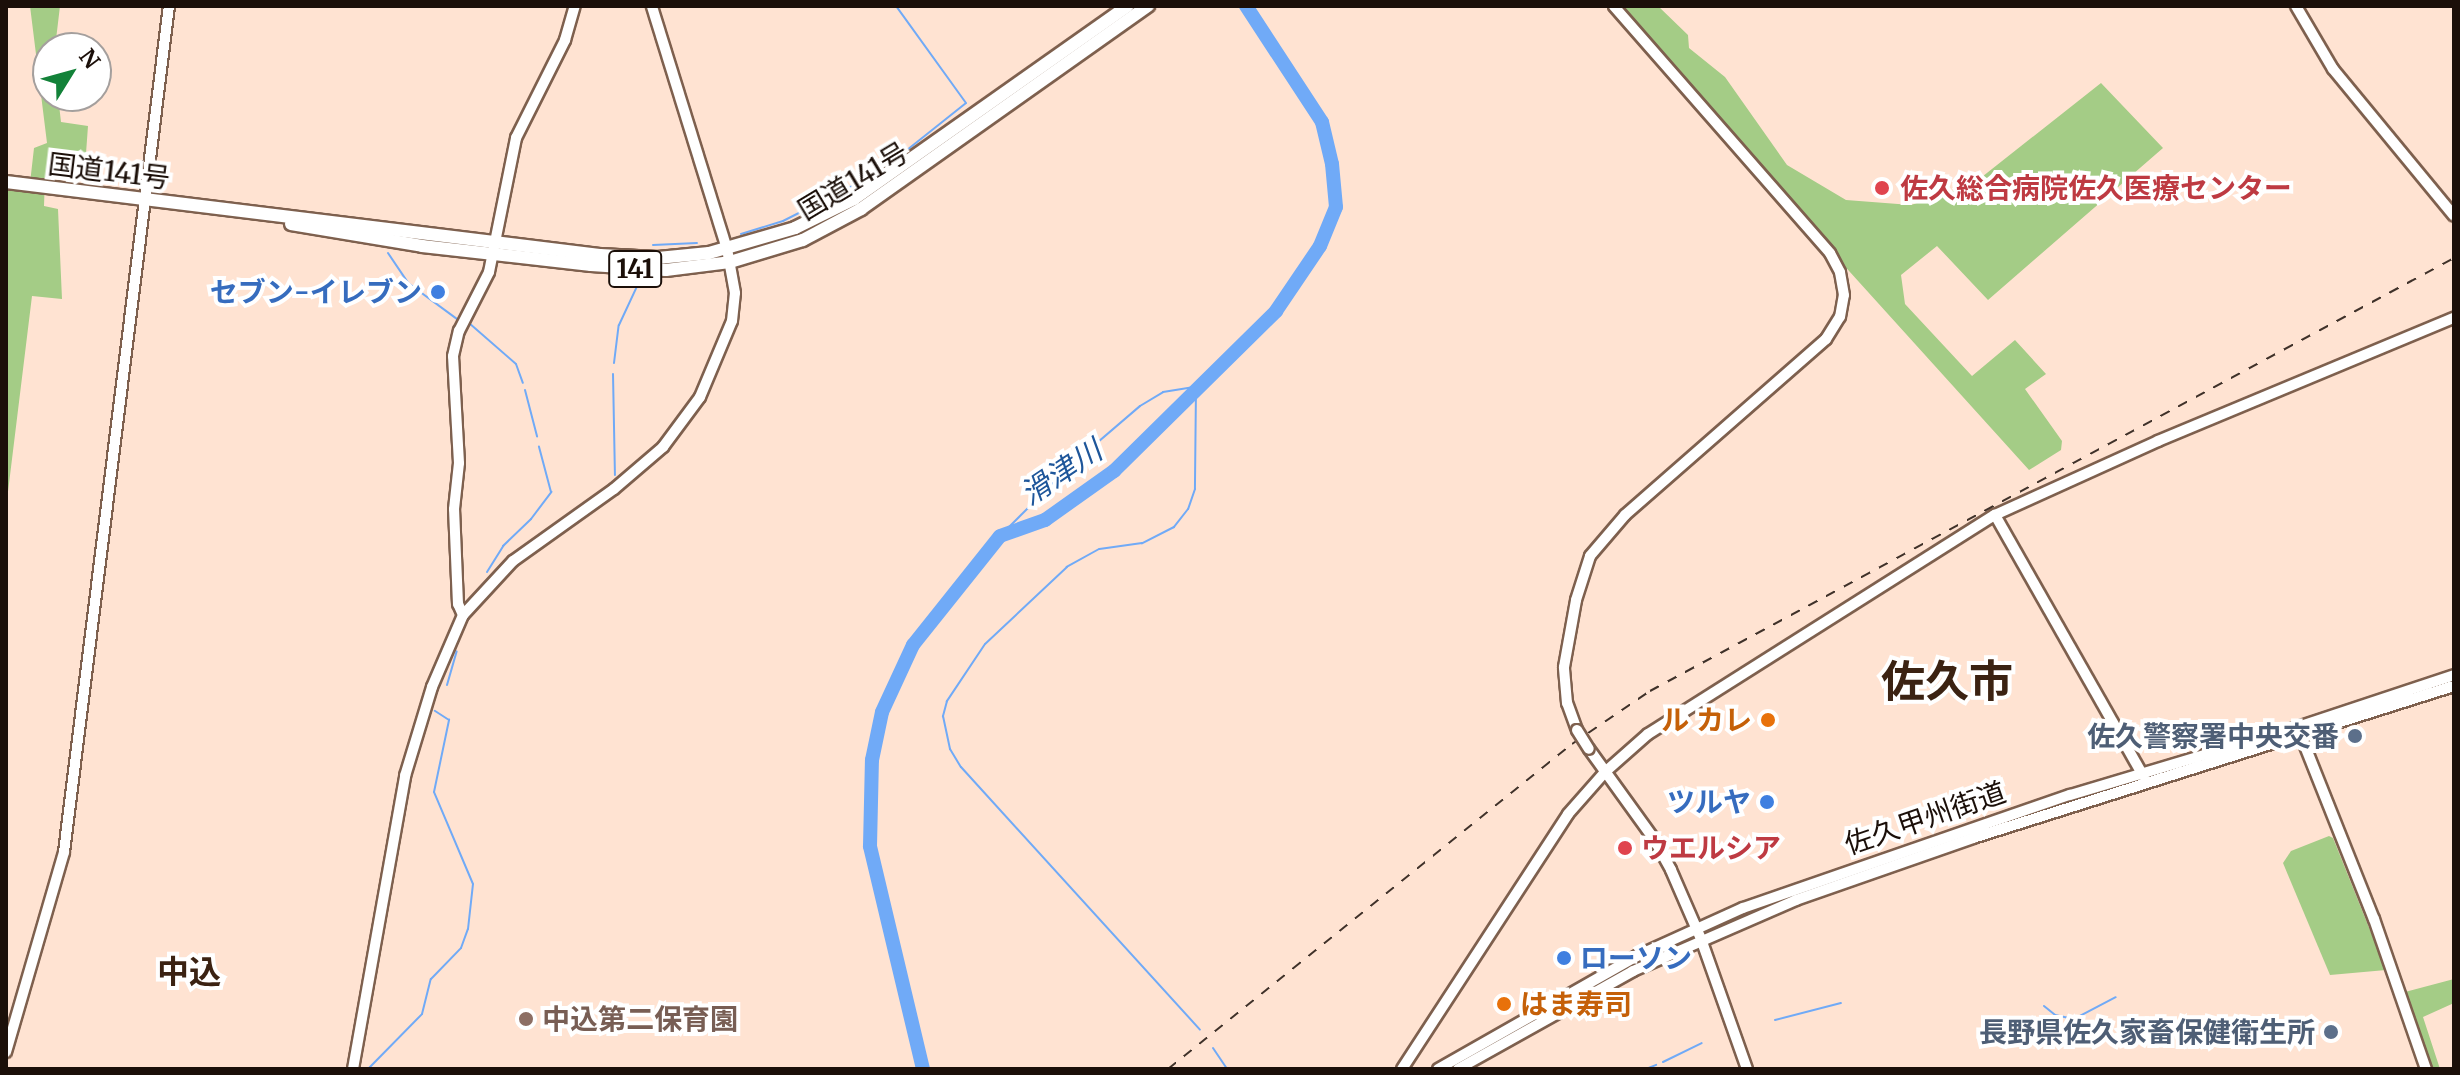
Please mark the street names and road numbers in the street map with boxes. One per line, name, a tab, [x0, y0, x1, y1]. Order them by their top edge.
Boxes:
street label: 国道141号	[792, 135, 914, 227]
street label: 国道141号	[46, 147, 172, 195]
road number: 141	[607, 247, 663, 291]
street label: 佐久甲州街道	[1840, 775, 2010, 861]

